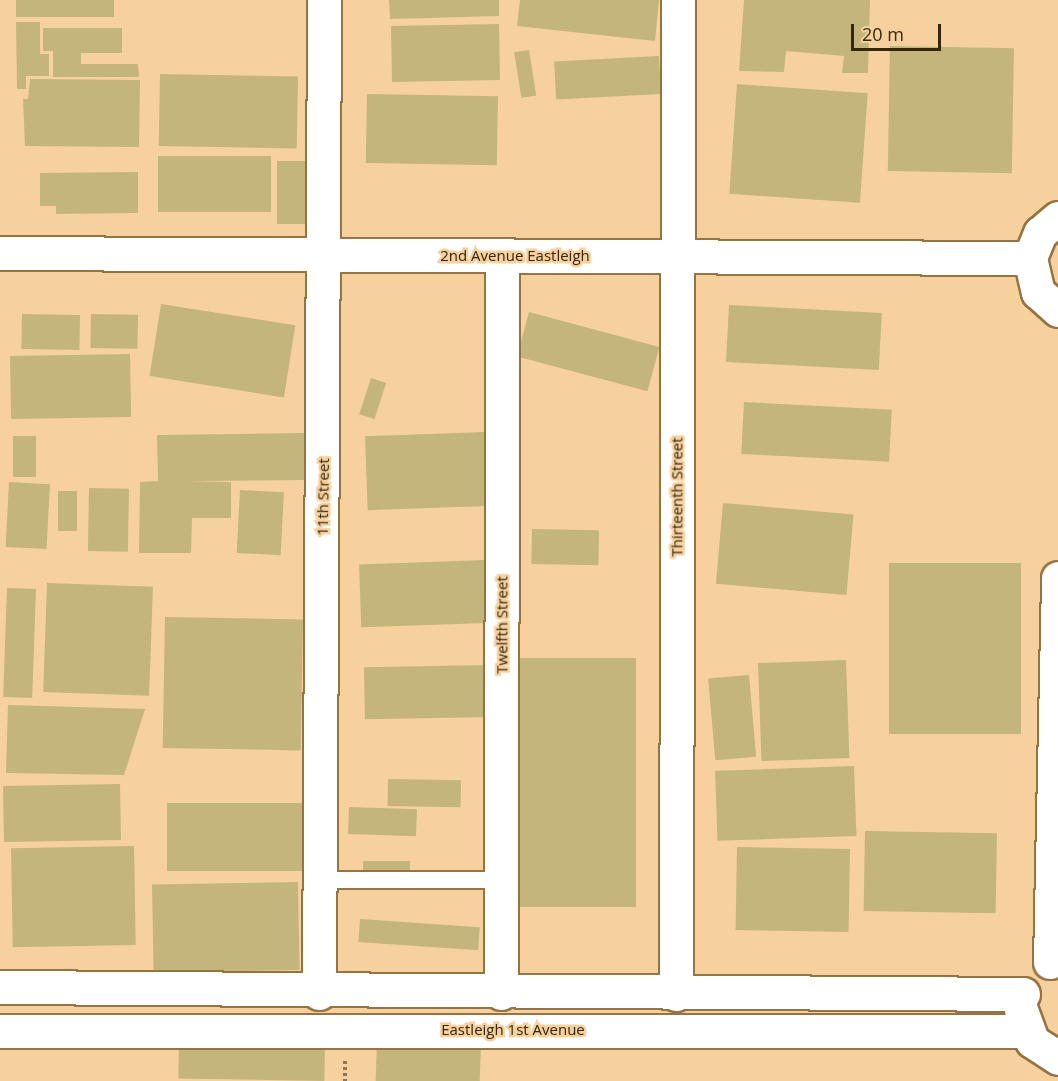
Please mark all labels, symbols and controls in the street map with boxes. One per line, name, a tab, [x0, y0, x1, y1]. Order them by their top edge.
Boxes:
scale bar	[854, 12, 944, 50]
text: 20 m	[862, 22, 904, 46]
street label: 2nd Avenue Eastleigh	[440, 247, 590, 265]
street label: Thirteenth Street	[668, 437, 686, 557]
street label: 11th Street	[313, 458, 333, 536]
street label: Twelfth Street	[493, 576, 511, 674]
street label: Eastleigh 1st Avenue	[441, 1021, 585, 1039]

